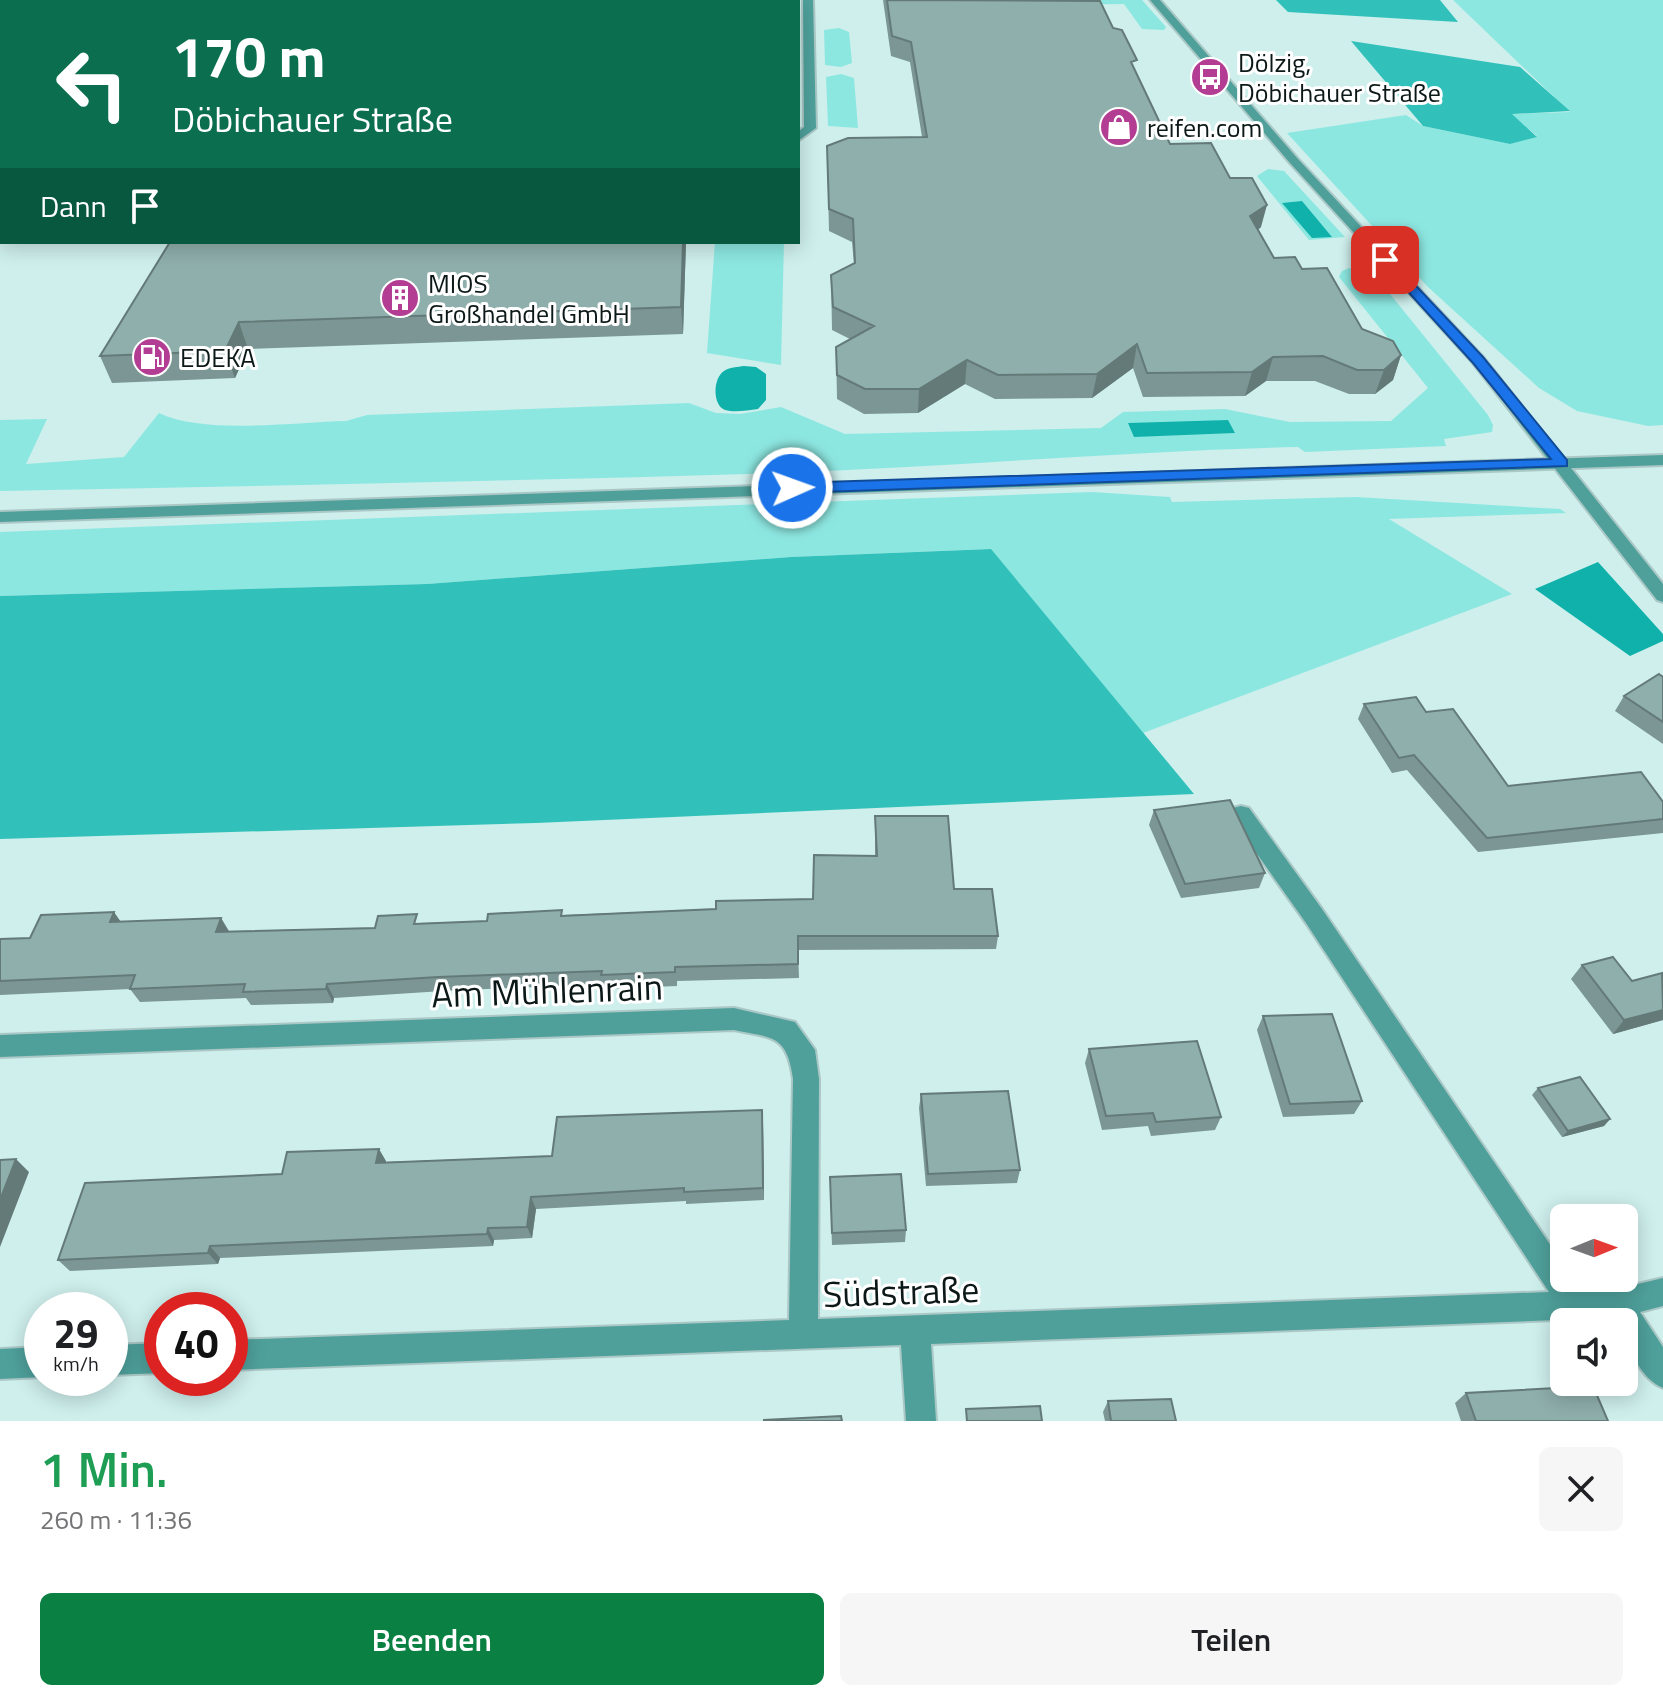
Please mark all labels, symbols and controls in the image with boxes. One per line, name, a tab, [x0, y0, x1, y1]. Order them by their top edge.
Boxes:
text: 170 m	[172, 14, 325, 99]
icon: left	[40, 32, 144, 136]
place label: Dölzig, Döbichauer Straße	[1238, 43, 1441, 112]
bus stop icon: Dölzig, Döbichauer Straße	[1189, 56, 1231, 98]
text: Döbichauer Straße	[172, 91, 453, 146]
shop icon: reifen.com	[1098, 106, 1140, 148]
place label: reifen.com	[1147, 108, 1262, 147]
text: Dann	[40, 183, 107, 229]
icon: arrive	[123, 184, 167, 228]
pin	[1351, 226, 1419, 294]
icon: arrive	[1363, 238, 1407, 282]
place label: MIOS Großhandel GmbH	[428, 264, 630, 333]
building icon: MIOS Großhandel GmbH	[379, 277, 421, 319]
fuel station icon: EDEKA	[131, 336, 173, 378]
place label: EDEKA	[180, 338, 256, 377]
position arrow	[750, 446, 834, 530]
street label: Am Mühlenrain	[430, 958, 664, 1022]
north arrow	[1550, 1204, 1638, 1292]
map controls	[1550, 1204, 1638, 1396]
street label: Südstraße	[822, 1261, 980, 1321]
speed limit sign: 40	[144, 1292, 248, 1396]
text: 29	[54, 1303, 98, 1364]
button: sound	[1550, 1308, 1638, 1396]
text: km/h	[53, 1348, 99, 1379]
text: 1 Min.	[40, 1433, 168, 1506]
button: close	[1539, 1447, 1623, 1531]
text: 260 m · 11:36	[40, 1500, 192, 1539]
button: Beenden	[40, 1593, 824, 1685]
button: Teilen	[840, 1593, 1623, 1685]

